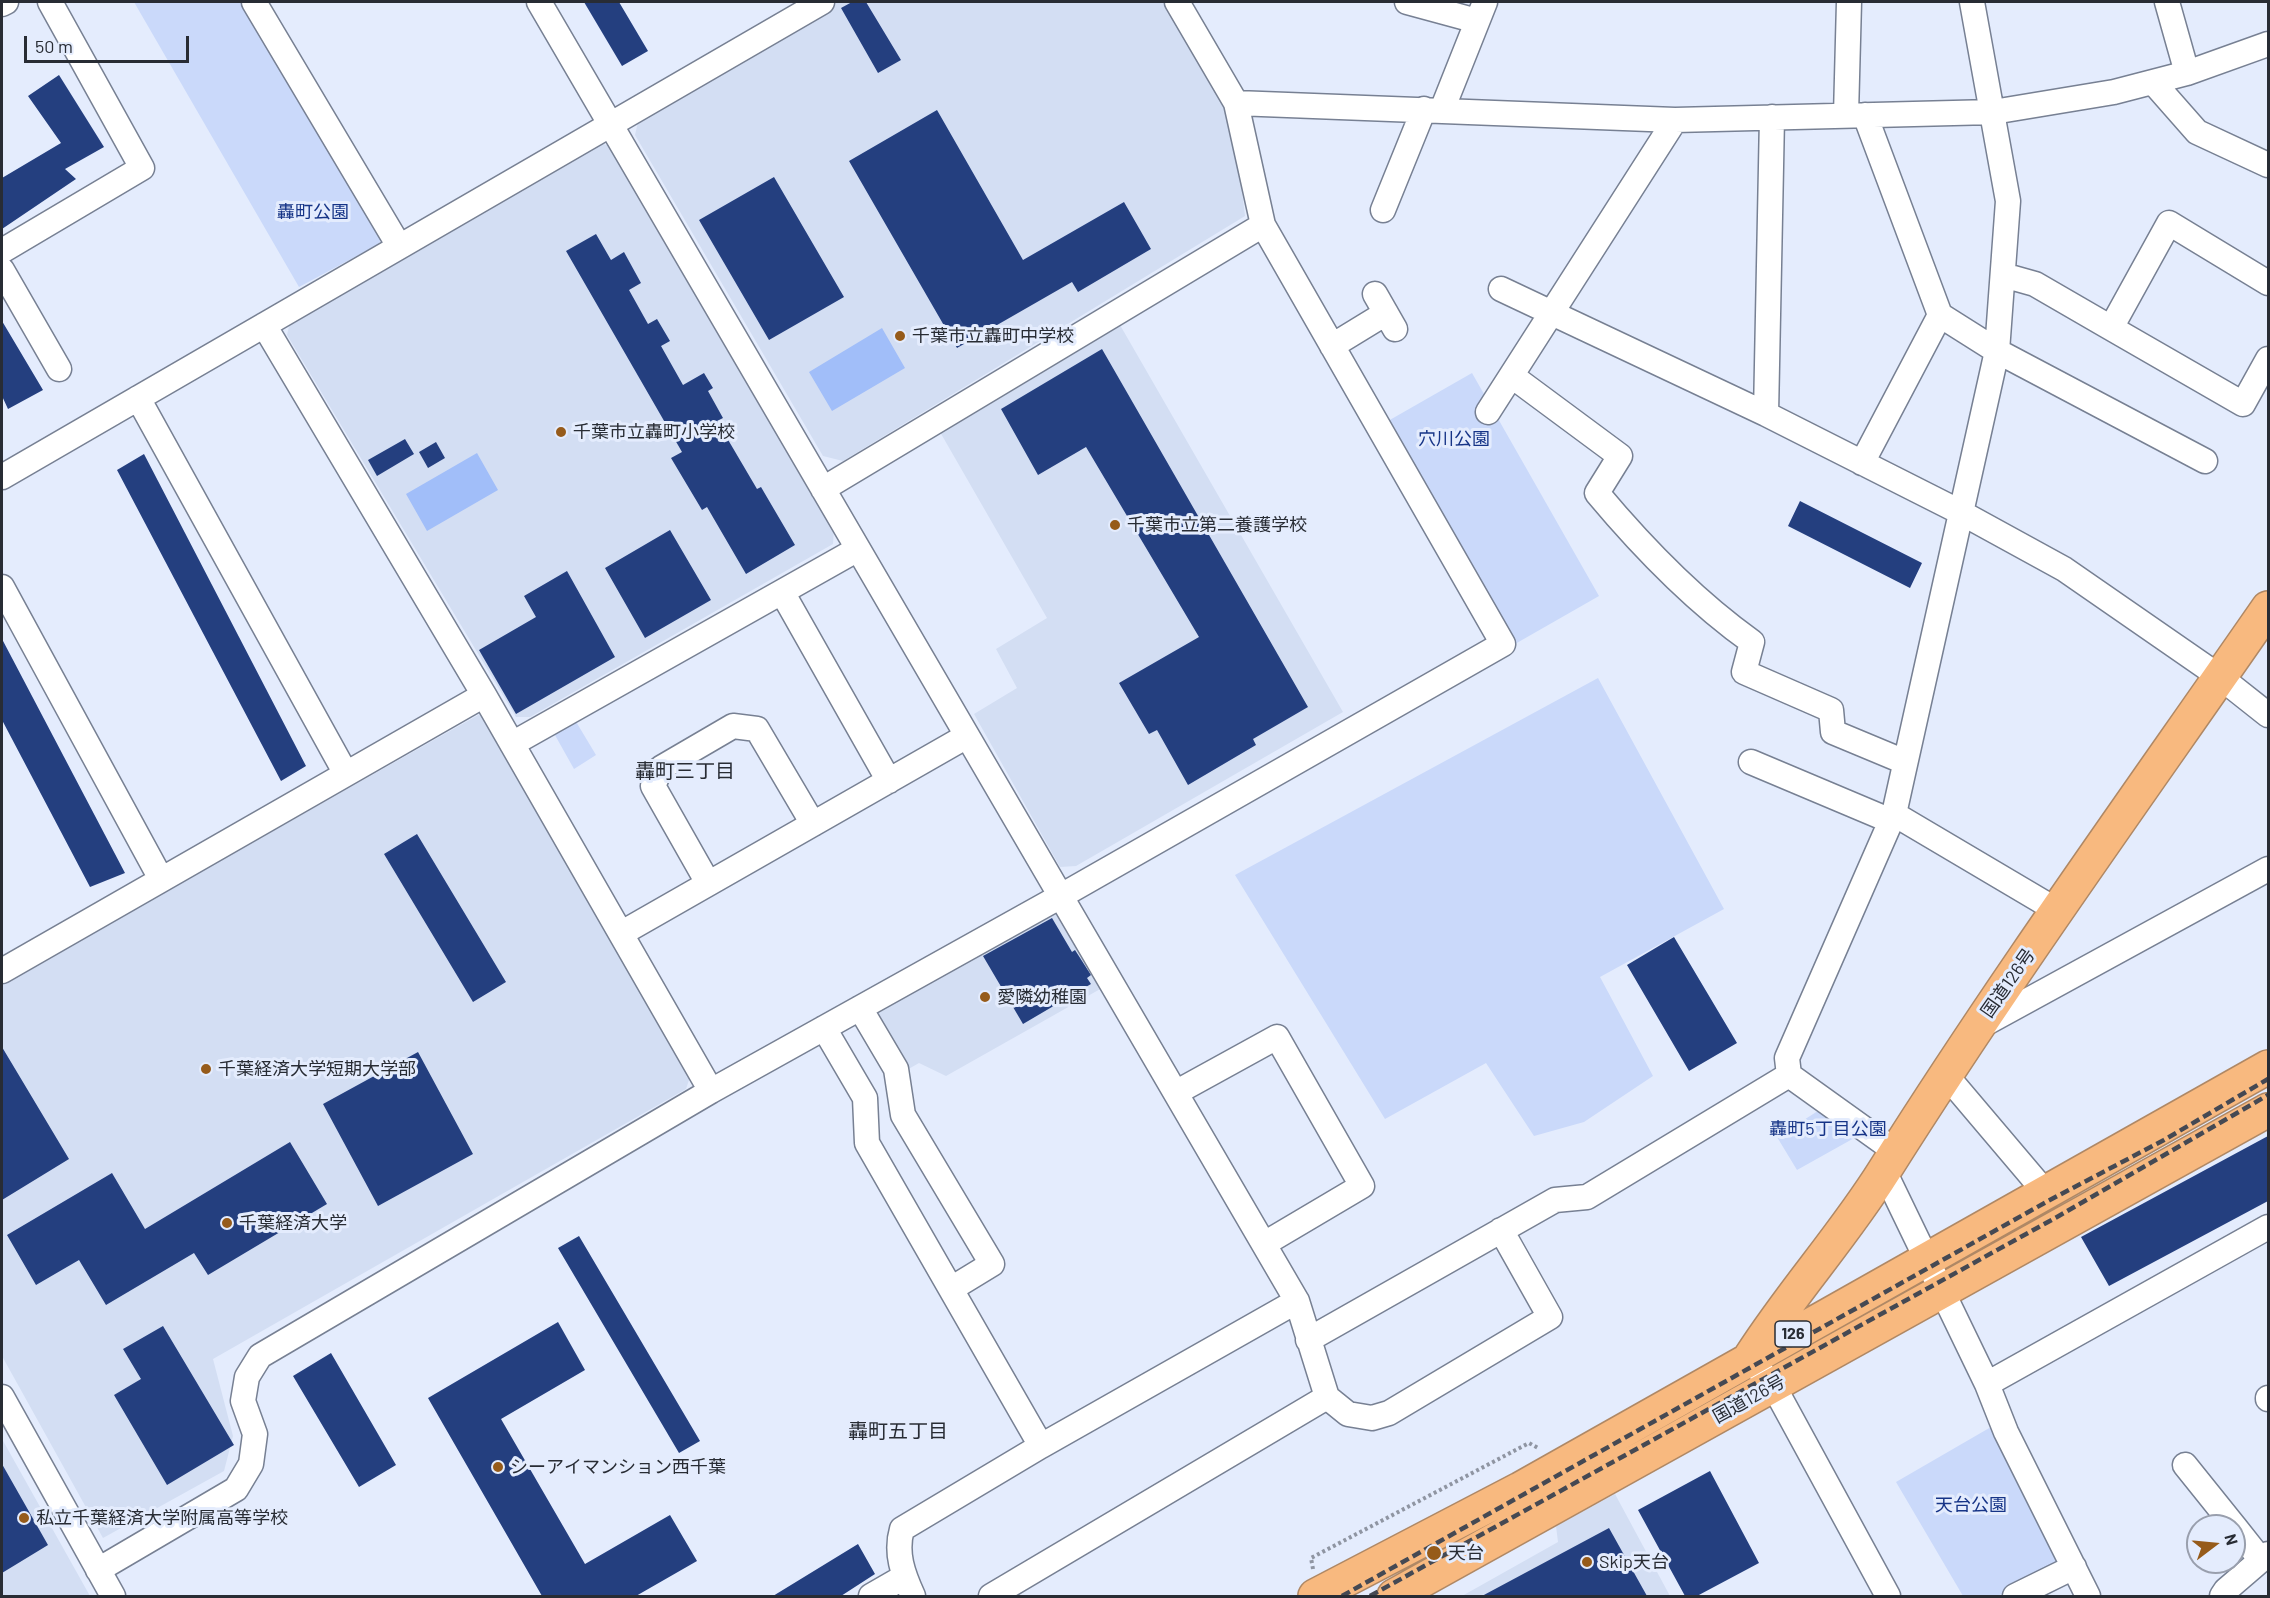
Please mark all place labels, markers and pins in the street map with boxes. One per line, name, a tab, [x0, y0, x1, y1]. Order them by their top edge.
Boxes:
place label: 千葉市立轟町中学校	[912, 325, 1074, 347]
marker: 千葉市立轟町中学校	[893, 329, 907, 343]
place label: 千葉市立轟町小学校	[573, 421, 735, 443]
marker: 千葉市立轟町小学校	[554, 425, 568, 439]
place label: 千葉市立第二養護学校	[1127, 514, 1307, 536]
marker: 千葉市立第二養護学校	[1108, 518, 1122, 532]
place label: 愛隣幼稚園	[997, 986, 1087, 1008]
marker: 愛隣幼稚園	[978, 990, 992, 1004]
place label: 千葉経済大学短期大学部	[218, 1058, 416, 1080]
marker: 千葉経済大学短期大学部	[199, 1062, 213, 1076]
place label: 千葉経済大学	[239, 1212, 347, 1234]
marker: 千葉経済大学	[220, 1216, 234, 1230]
place label: シーアイマンション西千葉	[510, 1456, 726, 1478]
marker: シーアイマンション西千葉	[491, 1460, 505, 1474]
place label: 私立千葉経済大学附属高等学校	[36, 1507, 288, 1529]
marker: 私立千葉経済大学附属高等学校	[17, 1511, 31, 1525]
place label: 天台	[1448, 1542, 1484, 1564]
marker: 天台	[1425, 1544, 1443, 1562]
place label: Skip天台	[1599, 1551, 1669, 1573]
marker: Skip天台	[1580, 1555, 1594, 1569]

